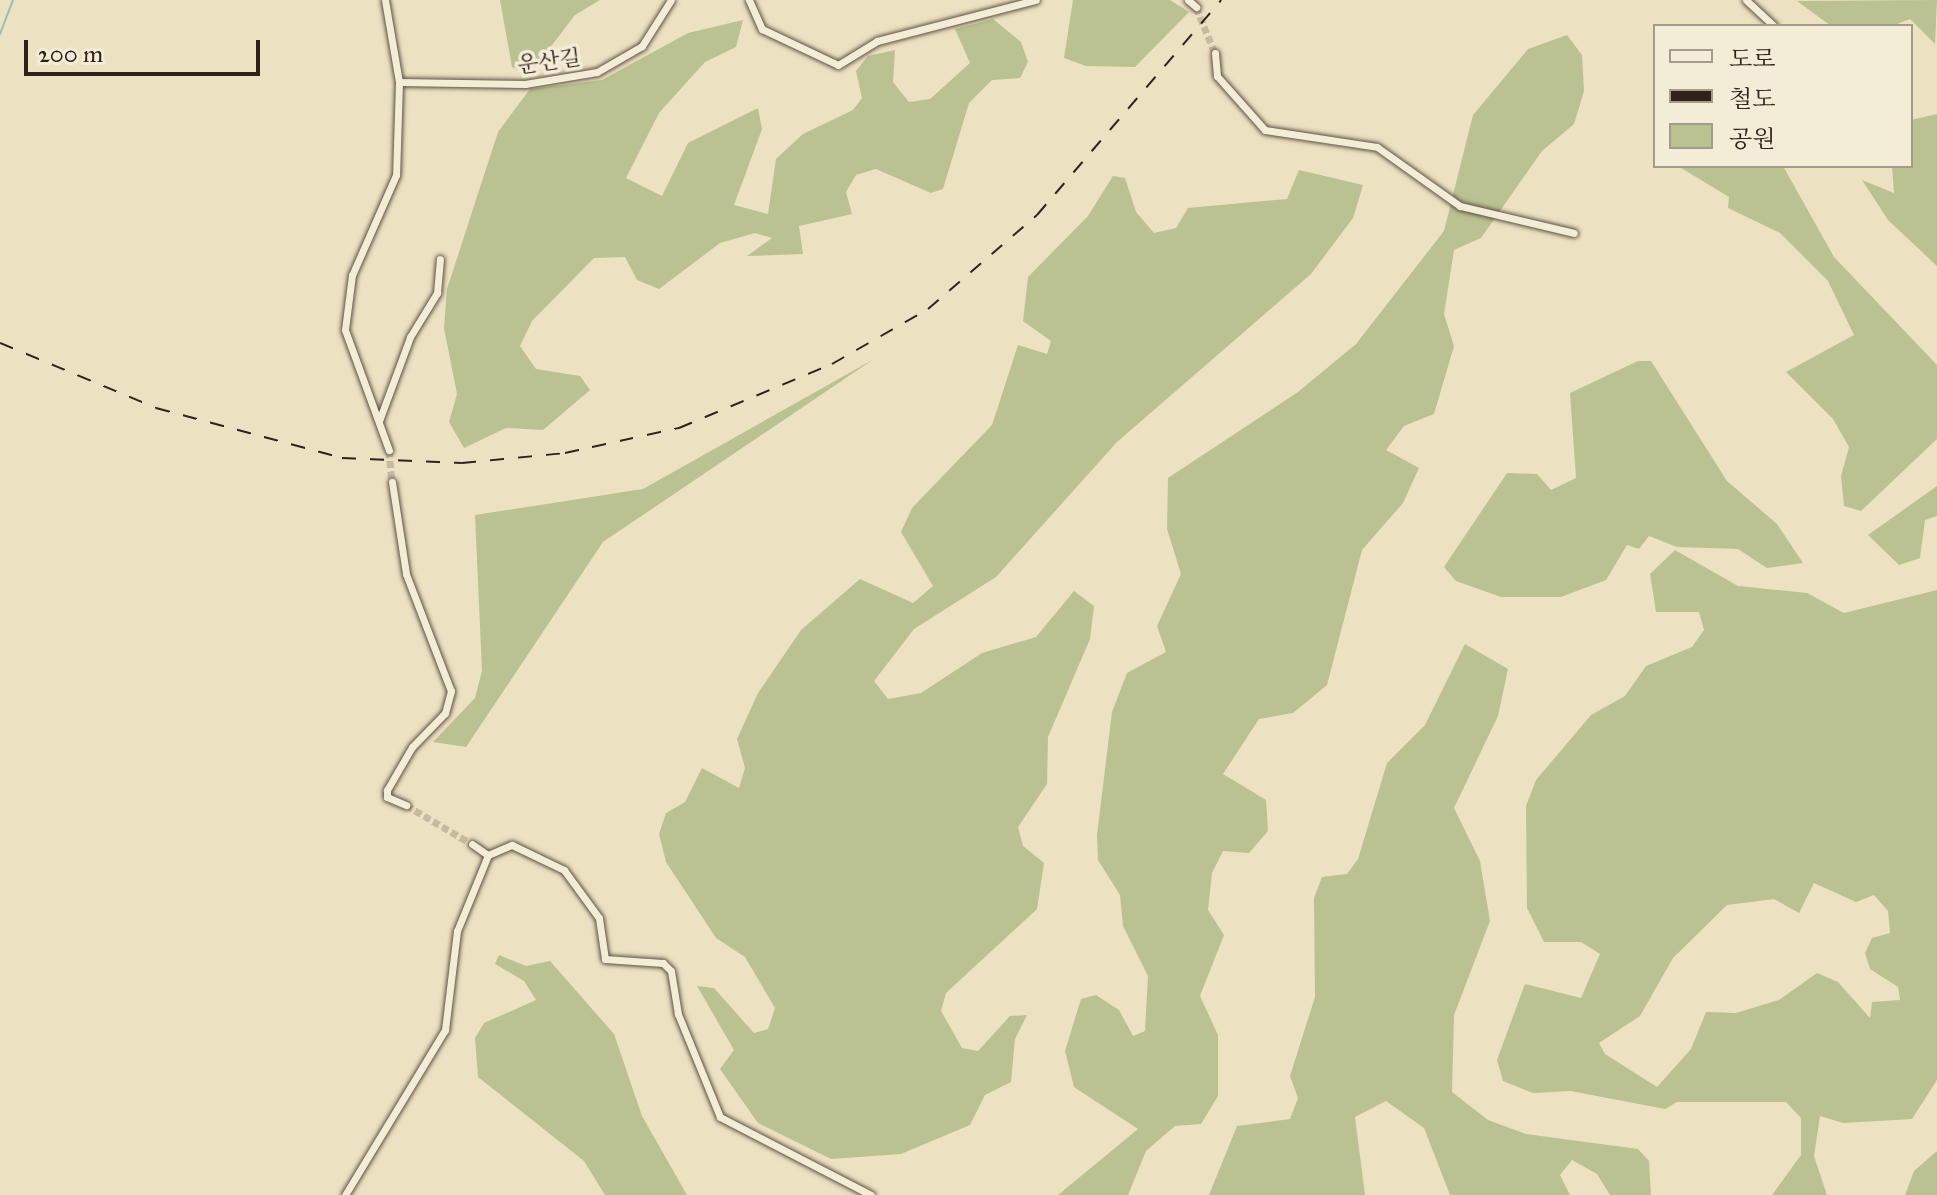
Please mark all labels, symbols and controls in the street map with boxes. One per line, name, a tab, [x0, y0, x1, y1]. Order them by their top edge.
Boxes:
scale bar	[28, 24, 264, 74]
legend	[1653, 24, 1913, 168]
text: 200 m	[38, 39, 103, 69]
street label: 운산길	[516, 43, 582, 79]
text: 도로	[1729, 44, 1775, 74]
text: 철도	[1729, 84, 1775, 114]
text: 공원	[1729, 124, 1775, 154]

